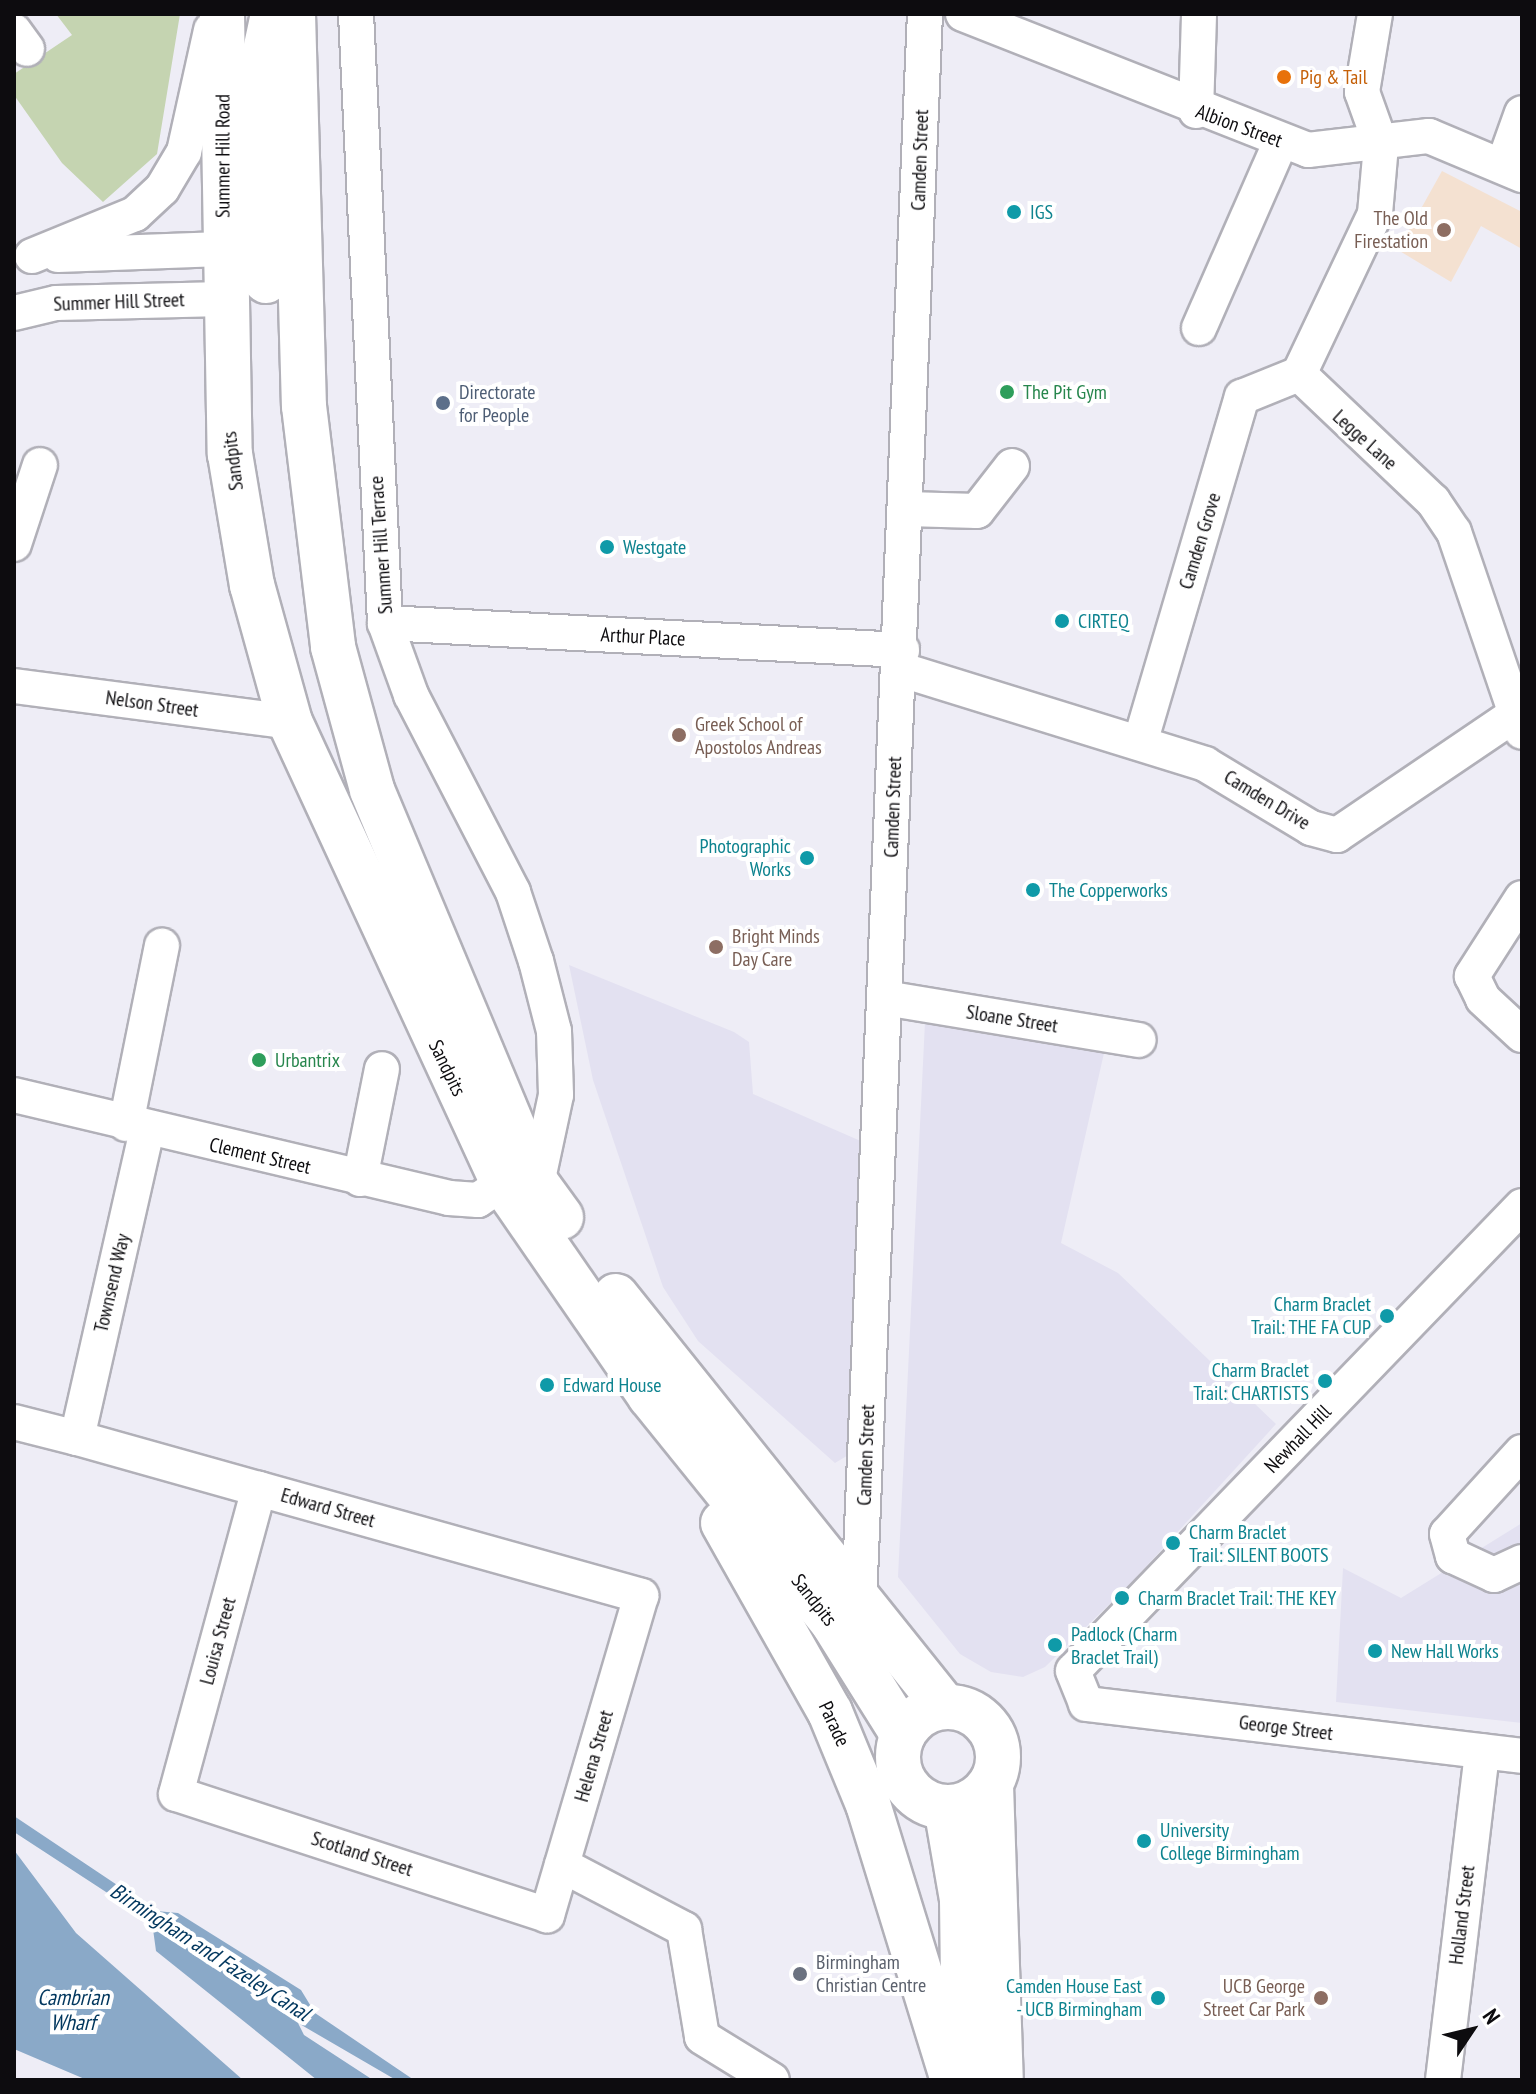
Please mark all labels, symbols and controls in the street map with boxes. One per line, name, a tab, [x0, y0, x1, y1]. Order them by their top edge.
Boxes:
place label: Pig & Tail	[1300, 65, 1368, 89]
marker: Pig & Tail	[1275, 68, 1293, 86]
street label: Summer Hill Road	[211, 94, 235, 218]
street label: Albion Street	[1193, 99, 1285, 153]
street label: Camden Street	[906, 109, 934, 211]
place label: IGS	[1030, 200, 1053, 224]
marker: IGS	[1005, 203, 1023, 221]
place label: The Old Firestation	[1354, 206, 1428, 253]
marker: The Old Firestation	[1435, 221, 1453, 239]
street label: Summer Hill Street	[53, 288, 185, 316]
place label: Directorate for People	[459, 380, 536, 427]
place label: The Pit Gym	[1023, 380, 1107, 404]
marker: The Pit Gym	[998, 383, 1016, 401]
marker: Directorate for People	[434, 394, 452, 412]
street label: Legge Lane	[1328, 405, 1402, 475]
street label: Sandpits	[217, 430, 249, 492]
street label: Summer Hill Terrace	[364, 475, 398, 615]
street label: Camden Grove	[1174, 490, 1226, 592]
place label: Westgate	[623, 535, 686, 559]
marker: Westgate	[598, 538, 616, 556]
place label: CIRTEQ	[1078, 609, 1129, 633]
marker: CIRTEQ	[1053, 612, 1071, 630]
street label: Arthur Place	[600, 623, 686, 651]
street label: Nelson Street	[104, 686, 200, 722]
place label: Greek School of Apostolos Andreas	[695, 712, 822, 759]
marker: Greek School of Apostolos Andreas	[670, 726, 688, 744]
street label: Camden Street	[879, 756, 907, 858]
street label: Camden Drive	[1220, 765, 1314, 835]
place label: Photographic Works	[699, 834, 791, 881]
marker: Photographic Works	[798, 849, 816, 867]
place label: The Copperworks	[1049, 878, 1168, 902]
marker: The Copperworks	[1024, 881, 1042, 899]
place label: Bright Minds Day Care	[732, 924, 820, 971]
marker: Bright Minds Day Care	[707, 938, 725, 956]
street label: Sloane Street	[964, 1000, 1060, 1038]
street label: Sandpits	[423, 1036, 471, 1100]
place label: Urbantrix	[275, 1048, 340, 1072]
marker: Urbantrix	[250, 1051, 268, 1069]
street label: Clement Street	[207, 1133, 313, 1179]
street label: Townsend Way	[89, 1231, 135, 1335]
place label: Charm Braclet Trail: THE FA CUP	[1250, 1292, 1371, 1339]
marker: Charm Braclet Trail: THE FA CUP	[1378, 1307, 1396, 1325]
place label: Charm Braclet Trail: CHARTISTS	[1193, 1358, 1309, 1405]
marker: Charm Braclet Trail: CHARTISTS	[1316, 1372, 1334, 1390]
place label: Edward House	[563, 1373, 661, 1397]
marker: Edward House	[538, 1376, 556, 1394]
street label: Newhall Hill	[1260, 1400, 1336, 1478]
street label: Camden Street	[852, 1404, 880, 1506]
street label: Edward Street	[278, 1483, 378, 1533]
place label: Charm Braclet Trail: SILENT BOOTS	[1189, 1520, 1329, 1567]
marker: Charm Braclet Trail: SILENT BOOTS	[1164, 1534, 1182, 1552]
street label: Sandpits	[786, 1569, 842, 1631]
place label: Charm Braclet Trail: THE KEY	[1138, 1586, 1337, 1610]
marker: Charm Braclet Trail: THE KEY	[1113, 1589, 1131, 1607]
street label: Louisa Street	[195, 1595, 241, 1687]
place label: Padlock (Charm Braclet Trail)	[1071, 1622, 1178, 1669]
marker: Padlock (Charm Braclet Trail)	[1046, 1636, 1064, 1654]
place label: New Hall Works	[1391, 1639, 1500, 1663]
marker: New Hall Works	[1366, 1642, 1384, 1660]
street label: Parade	[813, 1698, 855, 1750]
street label: Helena Street	[569, 1707, 619, 1805]
street label: George Street	[1238, 1710, 1334, 1746]
place label: University College Birmingham	[1160, 1818, 1300, 1865]
street label: Scotland Street	[308, 1826, 416, 1882]
marker: University College Birmingham	[1135, 1832, 1153, 1850]
street label: Holland Street	[1444, 1864, 1480, 1966]
water label: Birmingham and Fazeley Canal	[105, 1877, 315, 2027]
place label: Birmingham Christian Centre	[816, 1950, 926, 1997]
marker: Birmingham Christian Centre	[791, 1965, 809, 1983]
place label: Camden House East - UCB Birmingham	[1006, 1974, 1142, 2021]
place label: UCB George Street Car Park	[1203, 1974, 1305, 2021]
water label: Cambrian Wharf	[37, 1984, 109, 2036]
marker: Camden House East - UCB Birmingham	[1149, 1989, 1167, 2007]
marker: UCB George Street Car Park	[1312, 1989, 1330, 2007]
north arrow	[1432, 1990, 1512, 2070]
text: N	[1477, 2003, 1507, 2029]

